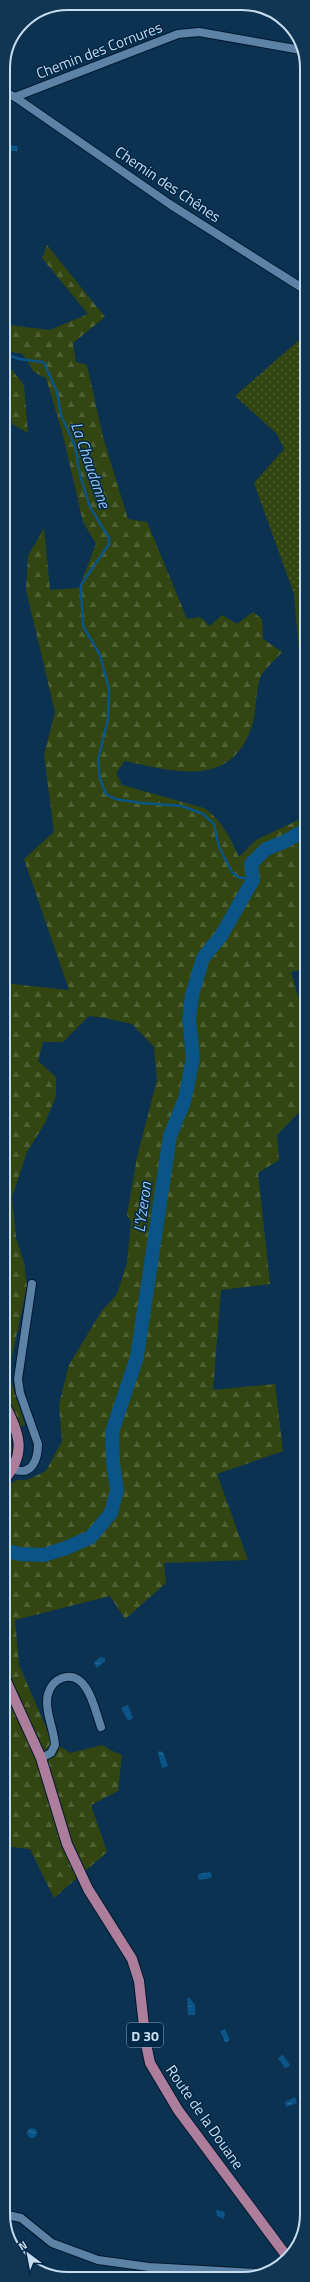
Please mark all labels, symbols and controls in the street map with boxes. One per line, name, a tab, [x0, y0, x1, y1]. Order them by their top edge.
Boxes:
street label: Chemin des Cornures	[33, 15, 165, 85]
street label: Chemin des Chênes	[111, 140, 225, 228]
water label: La Chaudanne	[65, 419, 117, 513]
water label: L'Yzeron	[127, 1179, 158, 1234]
road number: D 30	[127, 2023, 163, 2047]
street label: Route de la Douane	[160, 2060, 250, 2174]
north arrow	[8, 2234, 48, 2274]
text: N	[15, 2237, 30, 2254]

